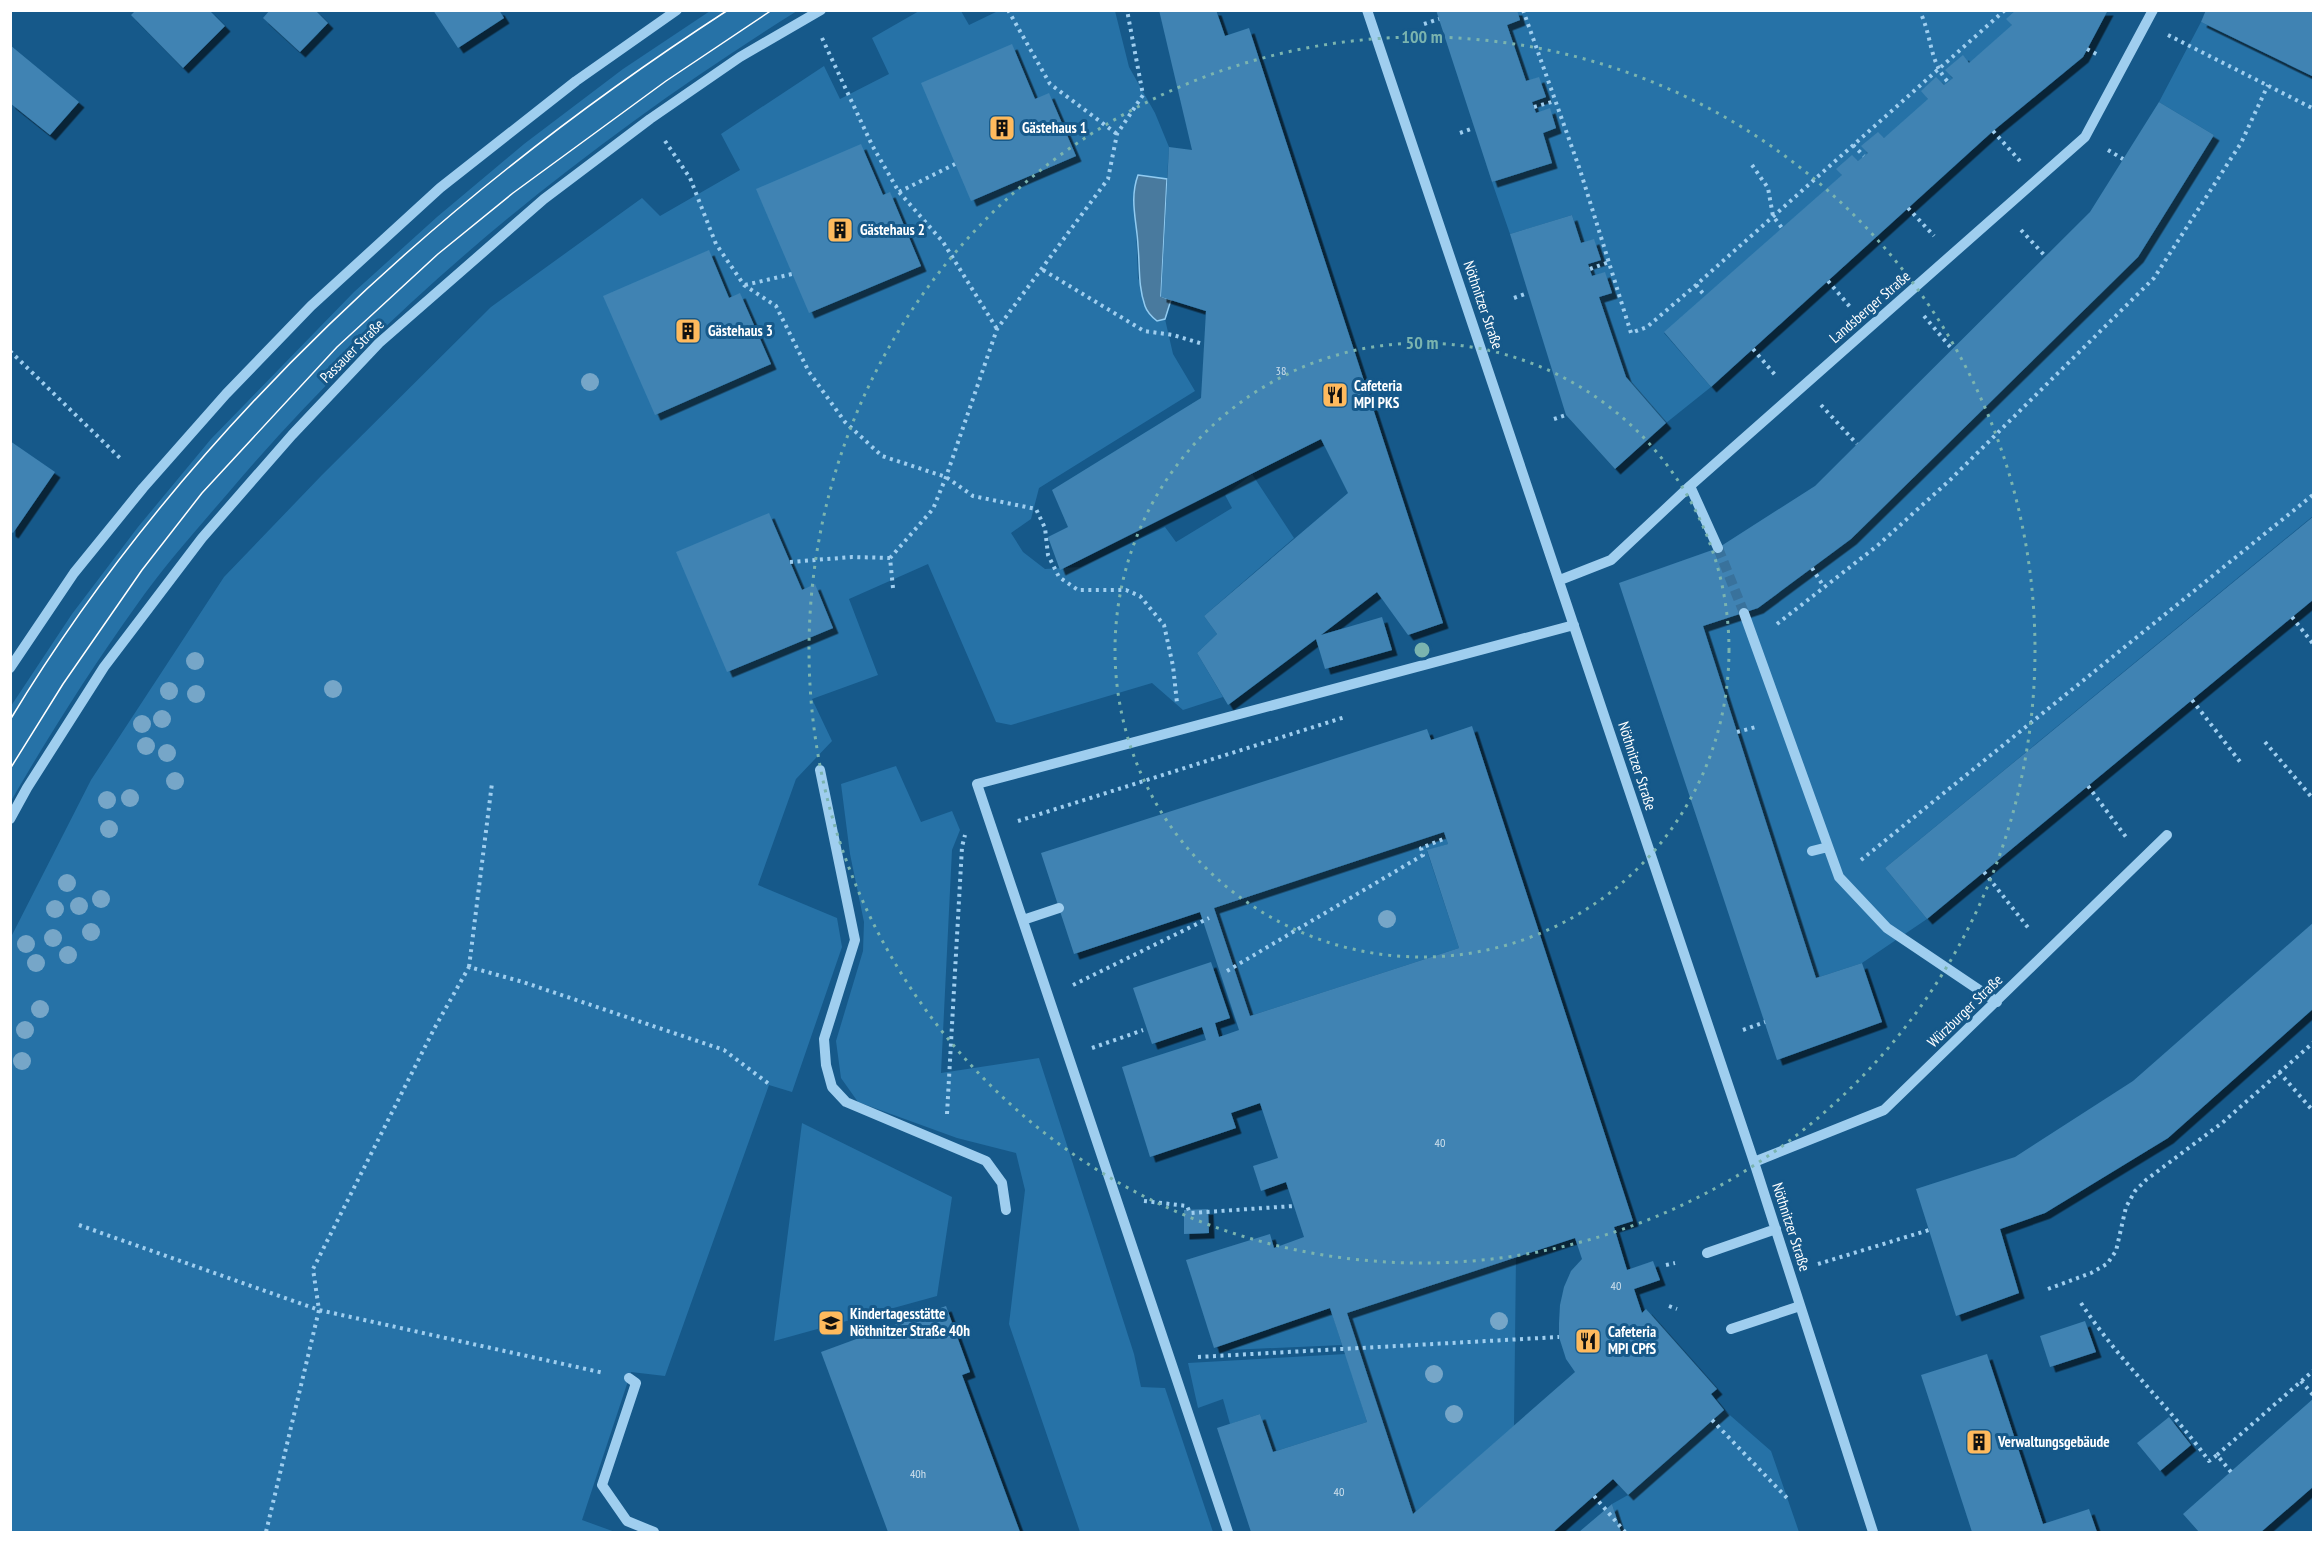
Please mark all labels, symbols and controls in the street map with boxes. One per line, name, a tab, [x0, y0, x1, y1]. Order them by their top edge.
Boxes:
text: 100 m	[1401, 25, 1443, 48]
building icon: Gästehaus 1	[987, 113, 1017, 143]
place label: Gästehaus 1	[1022, 118, 1087, 137]
building icon: Gästehaus 2	[825, 215, 855, 245]
place label: Gästehaus 2	[860, 220, 925, 239]
street label: Nöthnitzer Straße	[1459, 258, 1507, 351]
street label: Landsberger Straße	[1825, 266, 1914, 347]
street label: Passauer Straße	[316, 315, 388, 387]
building icon: Gästehaus 3	[673, 316, 703, 346]
place label: Gästehaus 3	[708, 321, 773, 340]
text: 50 m	[1406, 331, 1438, 354]
house number: 38	[1276, 363, 1286, 378]
place label: Cafeteria MPI PKS	[1354, 376, 1402, 412]
restaurant icon: Cafeteria MPI PKS	[1320, 380, 1350, 410]
centre of rings	[1412, 640, 1432, 660]
street label: Nöthnitzer Straße	[1614, 719, 1661, 813]
street label: Würzburger Straße	[1923, 970, 2006, 1051]
house number: 40	[1435, 1135, 1445, 1150]
street label: Nöthnitzer Straße	[1768, 1180, 1815, 1274]
house number: 40	[1611, 1278, 1621, 1293]
place label: Kindertagesstätte Nöthnitzer Straße 40h	[850, 1304, 970, 1340]
school or university icon: Kindertagesstätte Nöthnitzer Straße 40h	[816, 1308, 846, 1338]
place label: Cafeteria MPI CPfS	[1608, 1322, 1657, 1358]
restaurant icon: Cafeteria MPI CPfS	[1573, 1326, 1603, 1356]
building icon: Verwaltungsgebäude	[1964, 1427, 1994, 1457]
place label: Verwaltungsgebäude	[1997, 1432, 2110, 1451]
house number: 40h	[910, 1466, 926, 1481]
house number: 40	[1334, 1484, 1344, 1499]

